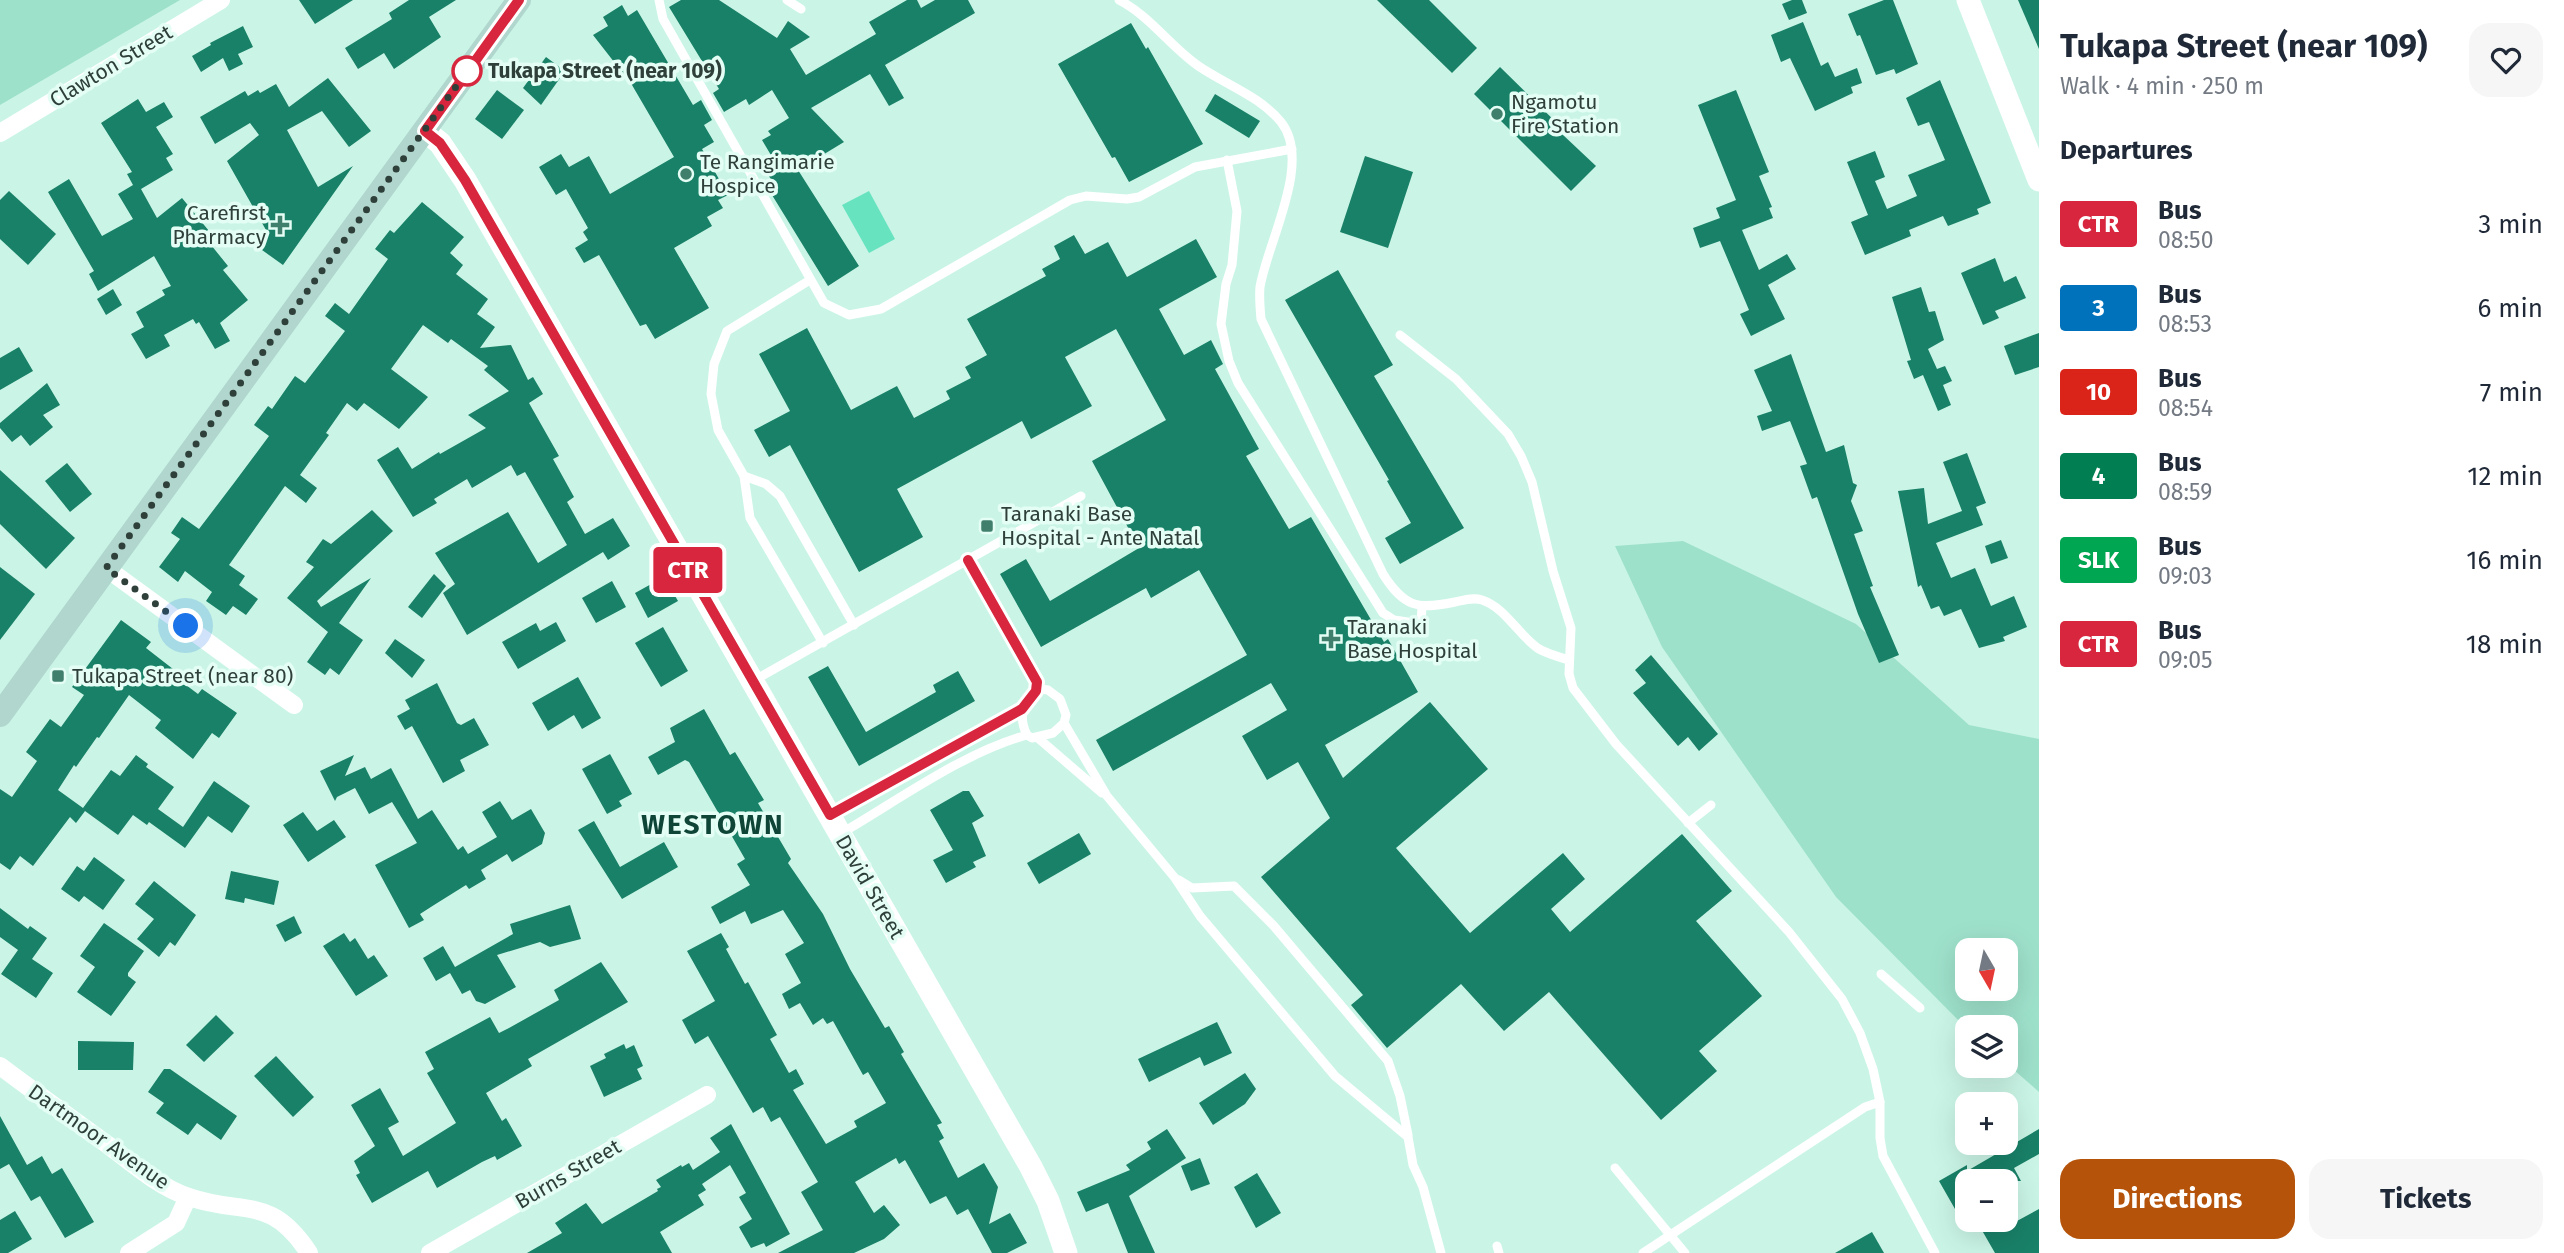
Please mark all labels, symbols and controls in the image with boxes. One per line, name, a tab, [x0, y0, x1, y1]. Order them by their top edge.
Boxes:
street label: Clawton Street	[45, 19, 177, 113]
button: heart	[2469, 23, 2543, 97]
text: Tukapa Street (near 109)	[2060, 26, 2428, 66]
marker: Tukapa Street (near 109)	[452, 56, 482, 86]
place label: Tukapa Street (near 109)	[488, 58, 722, 84]
text: Walk · 4 min · 250 m	[2060, 72, 2264, 100]
place label: Ngamotu Fire Station	[1511, 89, 1619, 139]
marker: Ngamotu Fire Station	[1489, 106, 1505, 122]
text: Departures	[2060, 135, 2193, 166]
place label: Te Rangimarie Hospice	[700, 149, 835, 199]
marker: Te Rangimarie Hospice	[678, 166, 694, 182]
text: Bus	[2158, 195, 2201, 226]
place label: Carefirst Pharmacy	[173, 200, 267, 250]
text: 3 min	[2478, 209, 2543, 240]
text: CTR	[2078, 210, 2119, 238]
marker: Carefirst Pharmacy	[272, 217, 288, 233]
text: 08:50	[2158, 226, 2213, 254]
text: Bus	[2158, 279, 2201, 310]
text: 6 min	[2477, 293, 2543, 324]
text: 3	[2092, 294, 2105, 322]
text: 08:53	[2158, 310, 2212, 338]
text: Bus	[2158, 363, 2201, 394]
text: 7 min	[2480, 377, 2543, 408]
text: 10	[2086, 378, 2111, 406]
text: 08:54	[2158, 394, 2213, 422]
text: Bus	[2158, 447, 2201, 478]
text: 12 min	[2467, 461, 2543, 492]
text: 4	[2092, 462, 2105, 490]
text: 08:59	[2158, 478, 2212, 506]
place label: Taranaki Base Hospital - Ante Natal	[1001, 501, 1199, 551]
marker: Taranaki Base Hospital - Ante Natal	[979, 518, 995, 534]
text: Bus	[2158, 531, 2201, 562]
text: 16 min	[2466, 545, 2543, 576]
text: SLK	[2078, 546, 2119, 574]
line badge: CTR	[648, 547, 728, 593]
text: CTR	[667, 556, 709, 584]
text: 09:03	[2158, 562, 2212, 590]
your location	[168, 608, 203, 643]
place label: Taranaki Base Hospital	[1347, 614, 1477, 664]
text: Bus	[2158, 615, 2201, 646]
marker: Taranaki Base Hospital	[1321, 629, 1341, 649]
text: 18 min	[2466, 629, 2543, 660]
text: CTR	[2078, 630, 2119, 658]
text: 09:05	[2158, 646, 2213, 674]
place label: Tukapa Street (near 80)	[72, 663, 293, 689]
marker: Tukapa Street (near 80)	[50, 668, 66, 684]
district label: WESTOWN	[641, 808, 785, 841]
street label: David Street	[830, 830, 910, 944]
north arrow	[1955, 938, 2018, 1001]
map controls	[1955, 938, 2018, 1232]
button: layers	[1955, 1015, 2018, 1078]
street label: Dartmoor Avenue	[23, 1079, 175, 1195]
button: +	[1955, 1092, 2018, 1155]
street label: Burns Street	[511, 1133, 626, 1215]
button: Directions	[2060, 1159, 2295, 1239]
button: Tickets	[2309, 1159, 2543, 1239]
button: −	[1955, 1169, 2018, 1232]

